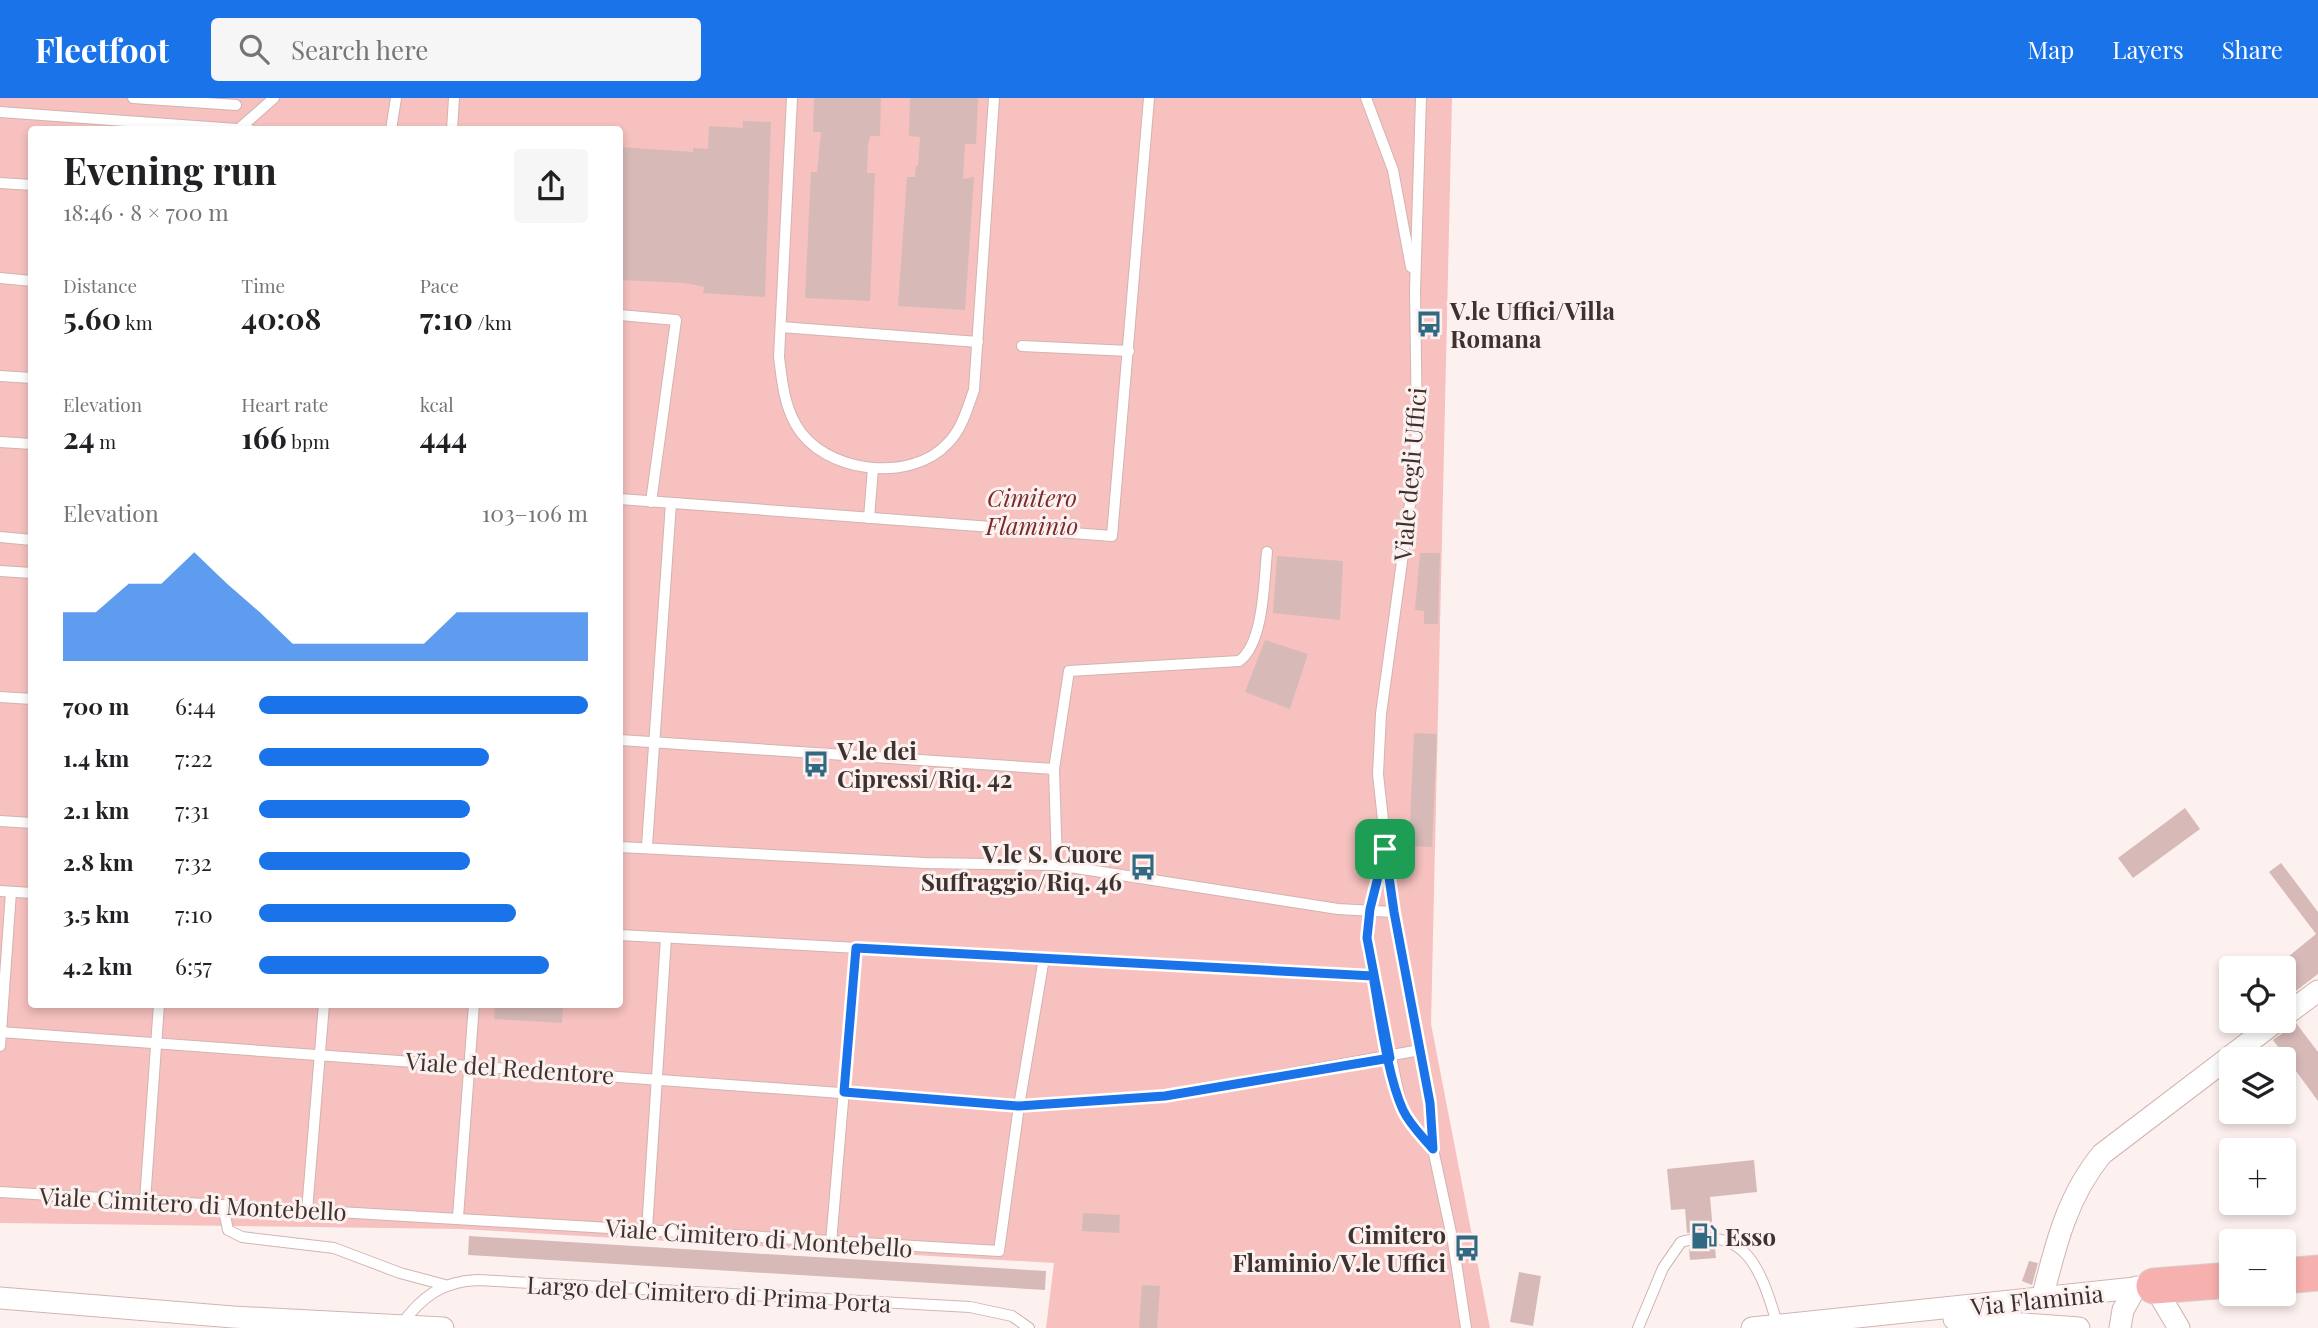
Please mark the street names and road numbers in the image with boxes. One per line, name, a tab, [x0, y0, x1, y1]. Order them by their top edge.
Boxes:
street label: Viale degli Uffici	[1385, 386, 1433, 563]
street label: Viale del Redentore	[404, 1044, 615, 1090]
street label: Viale Cimitero di Montebello	[37, 1179, 348, 1227]
street label: Viale Cimitero di Montebello	[603, 1210, 914, 1264]
street label: Largo del Cimitero di Prima Porta	[526, 1267, 892, 1319]
street label: Via Flaminia	[1968, 1276, 2105, 1322]

